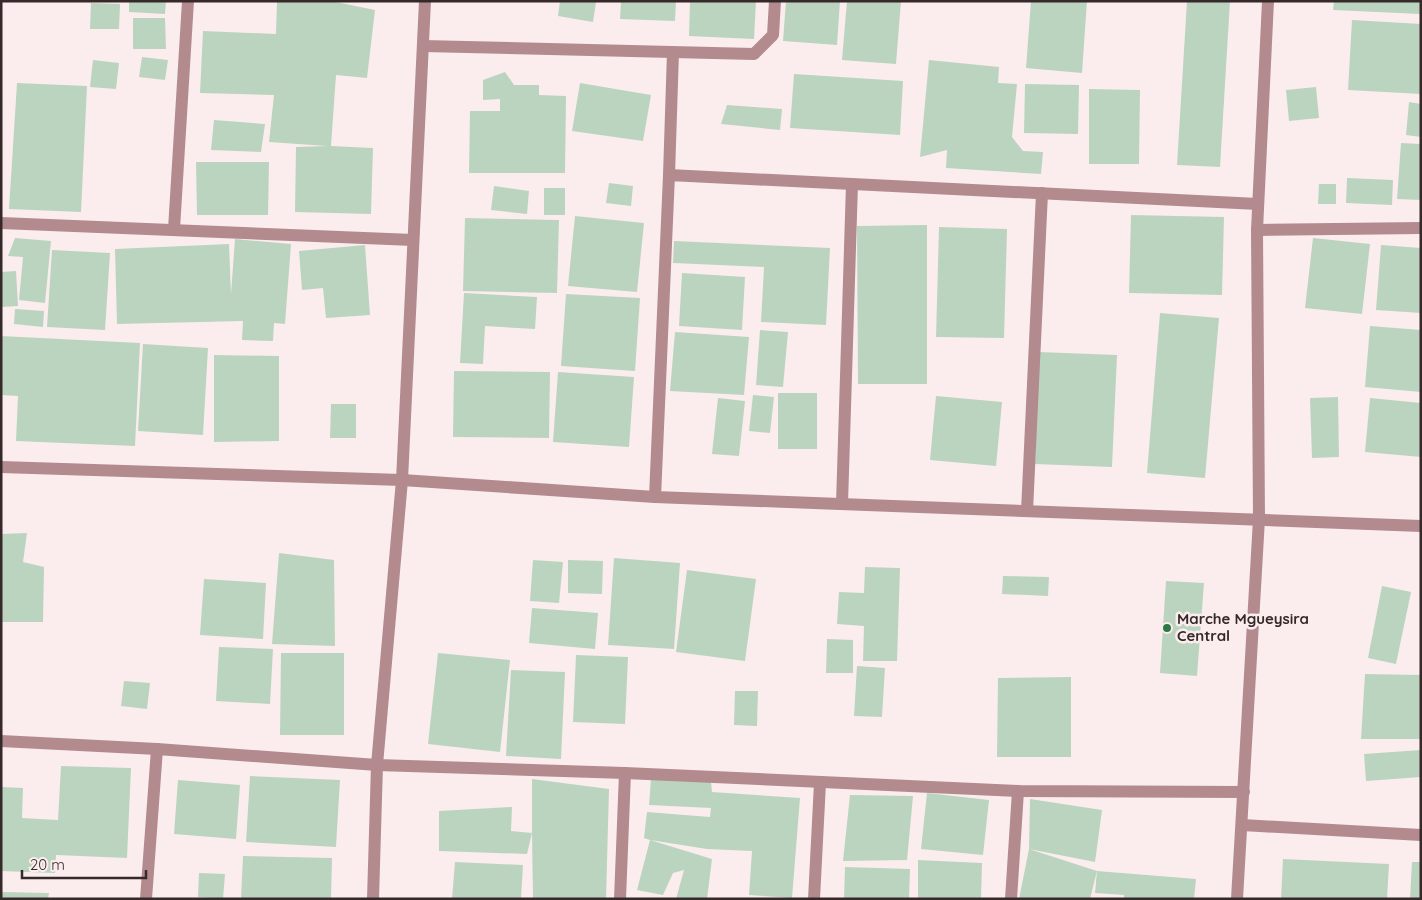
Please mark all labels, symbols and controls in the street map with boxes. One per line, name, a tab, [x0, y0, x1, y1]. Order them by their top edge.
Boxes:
place label: Marche Mgueysira Central	[1177, 609, 1309, 645]
marker: Marche Mgueysira Central	[1161, 622, 1173, 634]
scale bar	[22, 848, 146, 880]
text: 20 m	[30, 855, 65, 874]

